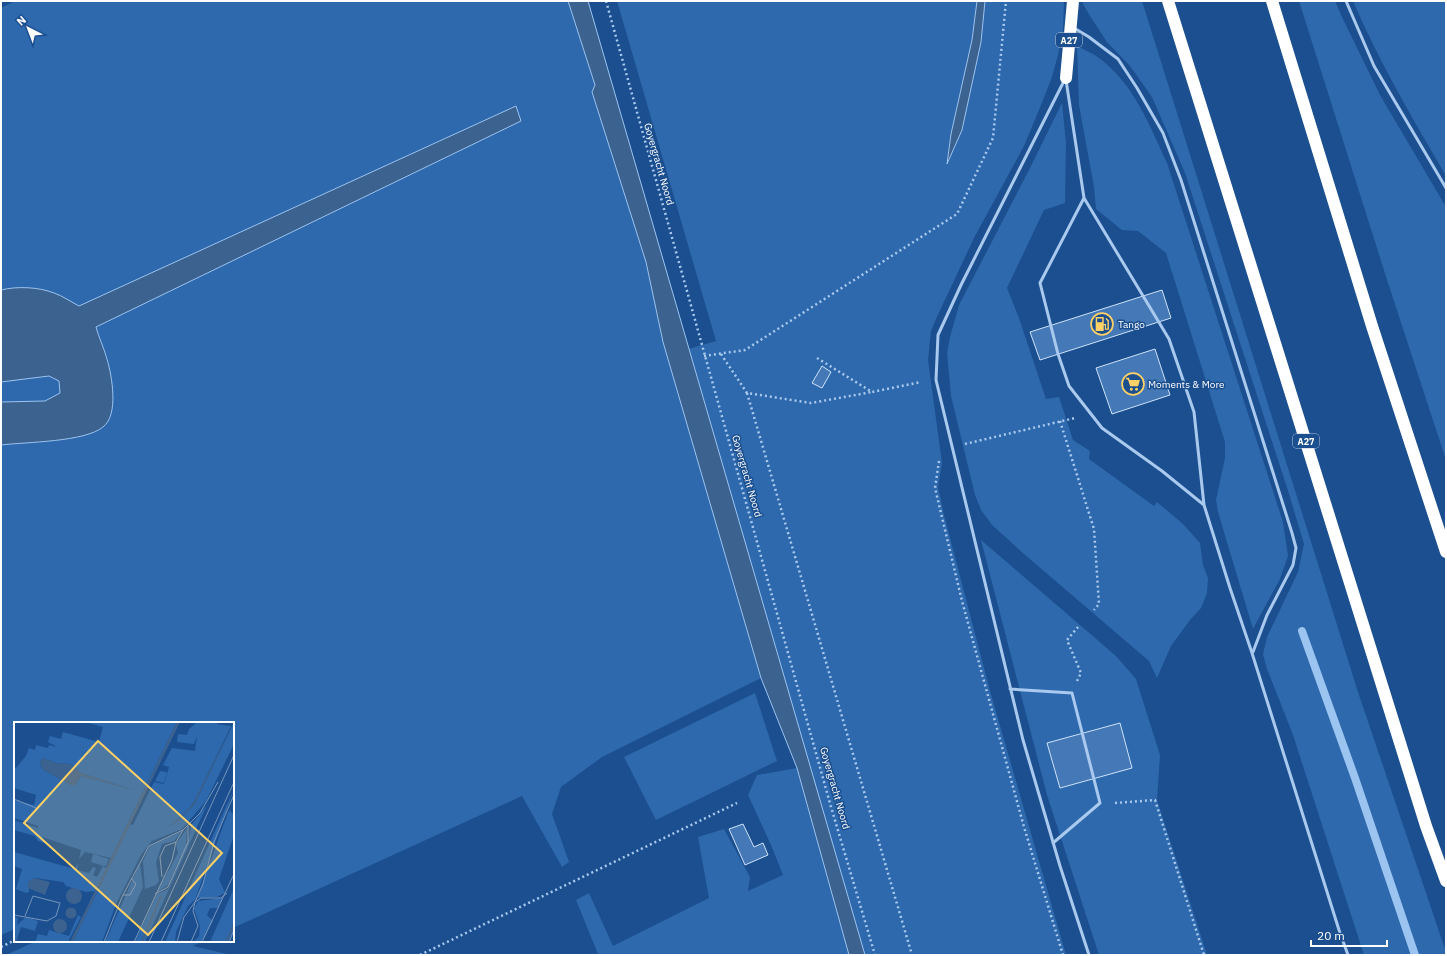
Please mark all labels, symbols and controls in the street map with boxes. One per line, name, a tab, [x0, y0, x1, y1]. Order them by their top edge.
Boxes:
north arrow	[8, 8, 48, 48]
text: N	[14, 13, 29, 28]
road number: A27	[1056, 33, 1082, 47]
street label: Goyergracht Noord	[641, 121, 677, 207]
fuel station icon: Tango	[1089, 311, 1115, 337]
place label: Tango	[1118, 318, 1145, 331]
supermarket icon: Moments & More	[1120, 371, 1146, 397]
place label: Moments & More	[1148, 378, 1225, 391]
street label: Goyergracht Noord	[729, 433, 765, 519]
road number: A27	[1293, 434, 1319, 448]
inset map	[14, 722, 234, 942]
street label: Goyergracht Noord	[817, 745, 853, 831]
scale bar	[1311, 922, 1387, 948]
text: 20 m	[1317, 928, 1345, 943]

